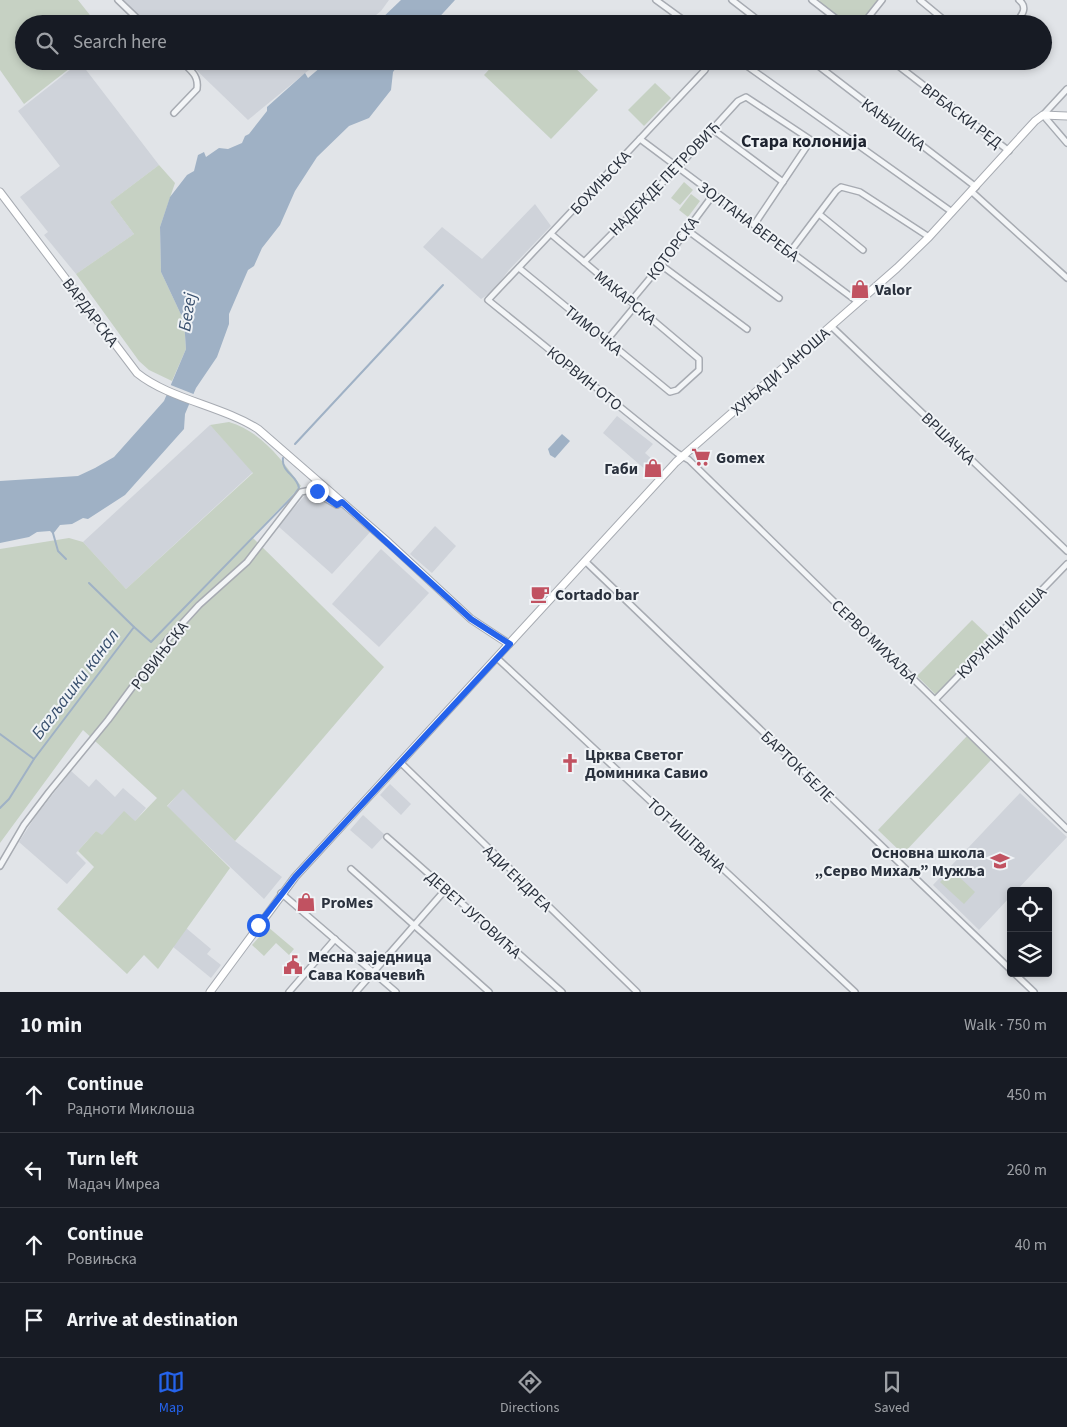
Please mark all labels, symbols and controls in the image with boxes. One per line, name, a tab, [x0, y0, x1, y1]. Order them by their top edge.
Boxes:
search box	[15, 15, 1052, 70]
icon: search	[33, 29, 61, 57]
text: Search here	[73, 29, 167, 56]
street label: ВРБАСКИ РЕД	[916, 78, 1006, 154]
street label: КАЊИШКА	[857, 93, 930, 156]
street label: НАДЕЖДЕ ПЕТРОВИЋ	[604, 117, 725, 241]
district label: Стара колонија	[741, 129, 867, 154]
street label: БОХИЊСКА	[565, 146, 636, 220]
street label: ЗОЛТАНА ВЕРЕБА	[693, 176, 804, 267]
street label: КОТОРСКА	[642, 212, 704, 285]
street label: МАКАРСКА	[590, 265, 661, 330]
street label: ВАРДАРСКА	[57, 274, 123, 352]
shop icon: Valor	[849, 278, 871, 300]
place label: Valor	[874, 279, 912, 301]
water label: Бегеј	[172, 290, 203, 333]
street label: ТИМОЧКА	[560, 301, 627, 361]
street label: ХУЊАДИ ЈАНОША	[727, 323, 835, 421]
street label: КОРВИН ОТО	[542, 341, 627, 416]
street label: ВРШАЧКА	[916, 407, 980, 470]
supermarket icon: Gomex	[690, 446, 712, 468]
place label: Gomex	[716, 447, 765, 469]
shop icon: Габи	[642, 457, 664, 479]
place label: Габи	[604, 458, 638, 480]
route end	[306, 480, 329, 503]
street label: КУРУНЦИ ИЛЕША	[952, 581, 1052, 684]
cafe icon: Cortado bar	[529, 583, 551, 605]
place label: Cortado bar	[555, 584, 639, 606]
street label: СЕРВО МИХАЉА	[826, 595, 922, 689]
street label: РОВИЊСКА	[126, 616, 194, 695]
water label: Багљашки канал	[26, 624, 125, 745]
street label: БАРТОК БЕЛЕ	[756, 726, 839, 807]
place label: Црква Светог Доминика Савио	[585, 744, 708, 784]
church icon: Црква Светог Доминика Савио	[559, 752, 581, 774]
street label: ТОТ ИШТВАНА	[642, 793, 731, 878]
street label: АДИ ЕНДРЕА	[478, 840, 557, 917]
place label: Основна школа „Серво Михаљ” Мужља	[815, 842, 985, 882]
school or university icon: Основна школа „Серво Михаљ” Мужља	[989, 850, 1011, 872]
street label: ДЕВЕТ ЈУГОВИЋА	[421, 866, 526, 964]
map controls	[1007, 887, 1052, 977]
button: locate	[1007, 887, 1052, 932]
shop icon: ProMes	[295, 891, 317, 913]
place label: ProMes	[321, 892, 373, 914]
route start	[247, 914, 270, 937]
button: layers	[1007, 932, 1052, 977]
place label: Месна заједница Сава Ковачевић	[308, 946, 432, 986]
public building icon: Месна заједница Сава Ковачевић	[282, 954, 304, 976]
text: 10 min	[20, 1010, 82, 1040]
text: Walk · 750 m	[964, 1014, 1047, 1036]
text: Continue	[67, 1071, 144, 1098]
icon: ahead	[20, 1081, 48, 1109]
text: 450 m	[1007, 1084, 1047, 1106]
text: Радноти Миклоша	[67, 1098, 195, 1120]
text: Turn left	[67, 1146, 138, 1173]
icon: left	[20, 1156, 48, 1184]
text: 260 m	[1007, 1159, 1047, 1181]
text: Мадач Имреа	[67, 1173, 160, 1195]
text: Continue	[67, 1221, 144, 1248]
icon: ahead	[20, 1231, 48, 1259]
text: 40 m	[1015, 1234, 1047, 1256]
text: Ровињска	[67, 1248, 137, 1270]
icon: arrive	[20, 1306, 48, 1334]
text: Arrive at destination	[67, 1307, 238, 1334]
tab: Map	[157, 1368, 185, 1418]
tab: Directions	[500, 1368, 559, 1418]
tab: Saved	[874, 1368, 910, 1418]

